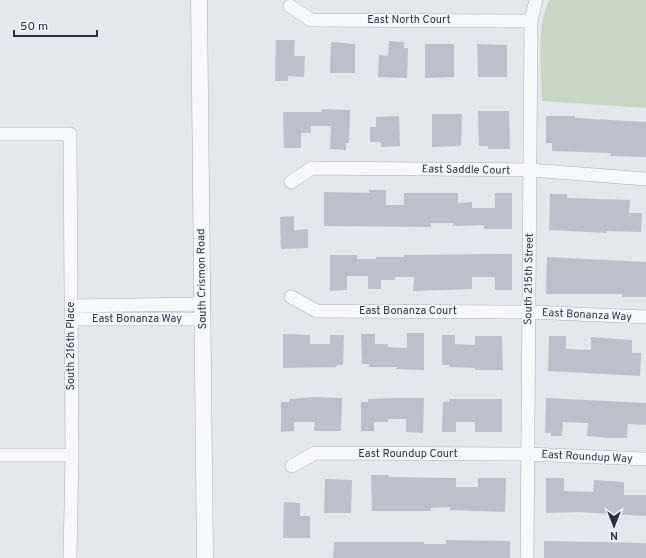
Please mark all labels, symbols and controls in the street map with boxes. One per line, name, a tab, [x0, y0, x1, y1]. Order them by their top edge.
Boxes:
scale bar	[14, 12, 97, 38]
street label: East North Court	[367, 13, 451, 27]
text: 50 m	[20, 19, 48, 35]
street label: East Saddle Court	[422, 162, 510, 178]
street label: South Crismon Road	[194, 229, 210, 329]
street label: South 215th Street	[521, 233, 537, 325]
street label: South 216th Place	[64, 302, 78, 390]
street label: East Bonanza Court	[359, 304, 457, 318]
street label: East Bonanza Way	[542, 306, 633, 324]
street label: East Bonanza Way	[92, 312, 182, 326]
street label: East Roundup Court	[358, 447, 458, 461]
street label: East Roundup Way	[541, 448, 633, 466]
north arrow	[594, 506, 634, 546]
text: N	[610, 528, 618, 542]

